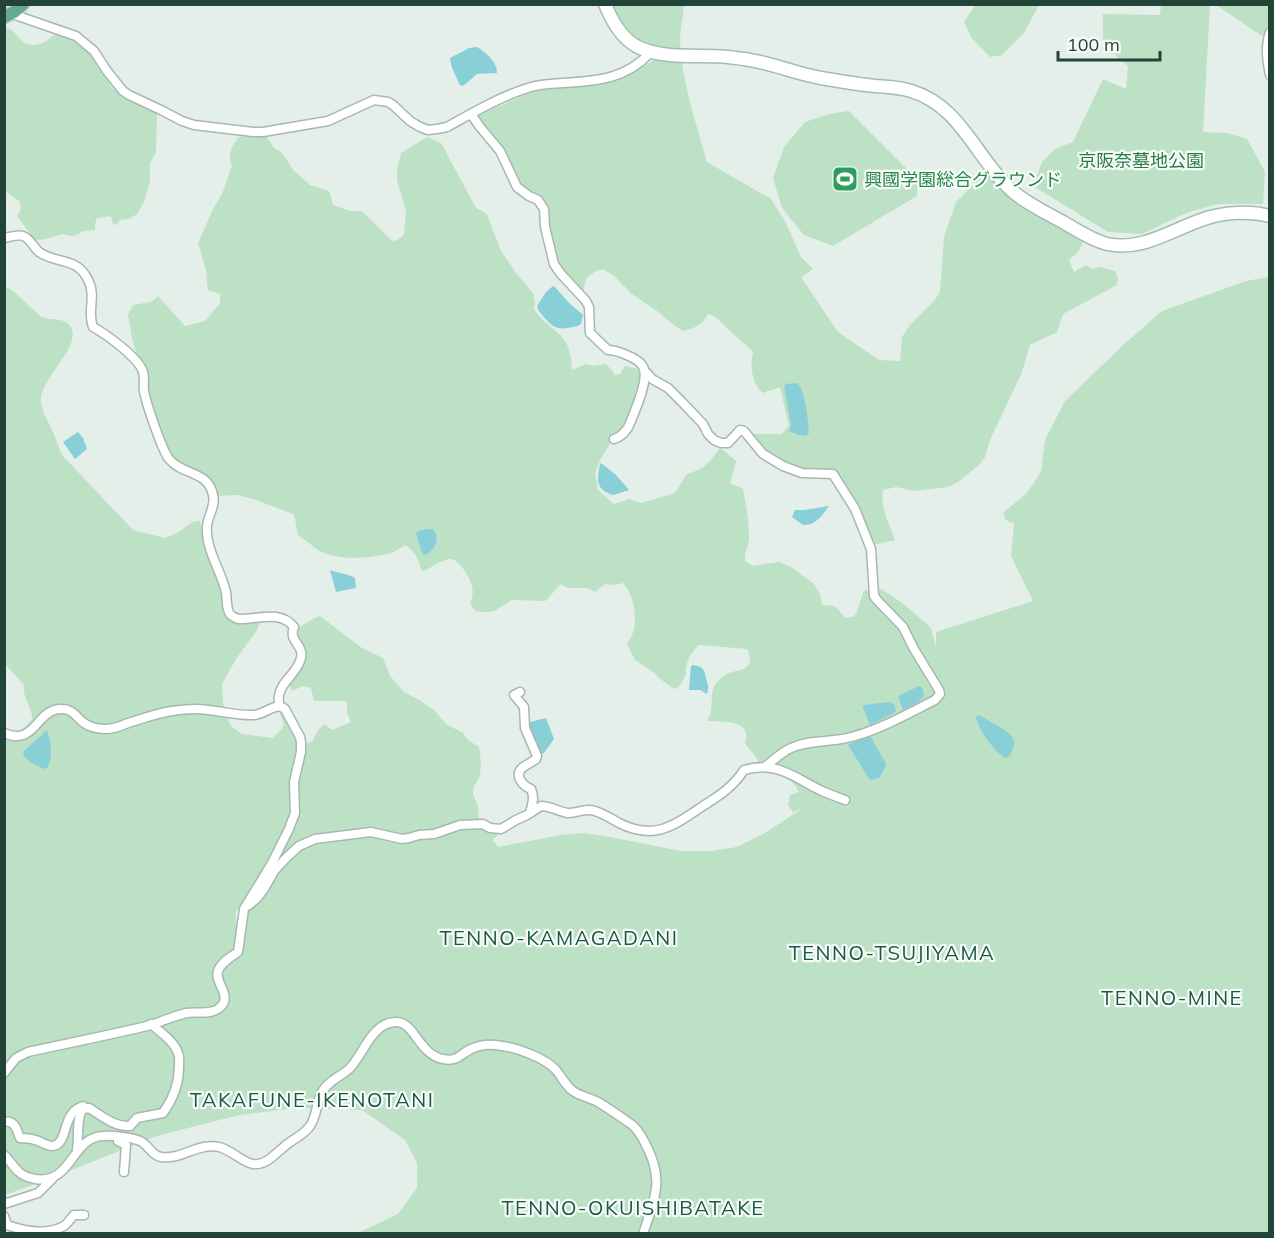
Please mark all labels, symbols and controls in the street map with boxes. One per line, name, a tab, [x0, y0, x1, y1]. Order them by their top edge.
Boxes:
scale bar	[1058, 24, 1160, 62]
text: 100 m	[1067, 33, 1120, 56]
park label: 京阪奈墓地公園	[1078, 149, 1204, 172]
sports icon: 興國学園総合グラウンド	[830, 164, 860, 194]
place label: 興國学園総合グラウンド	[864, 168, 1062, 191]
district label: TENNO-KAMAGADANI	[440, 925, 679, 950]
district label: TENNO-TSUJIYAMA	[789, 940, 995, 965]
district label: TENNO-MINE	[1101, 985, 1243, 1010]
district label: TAKAFUNE-IKENOTANI	[190, 1087, 434, 1112]
district label: TENNO-OKUISHIBATAKE	[501, 1195, 765, 1220]

